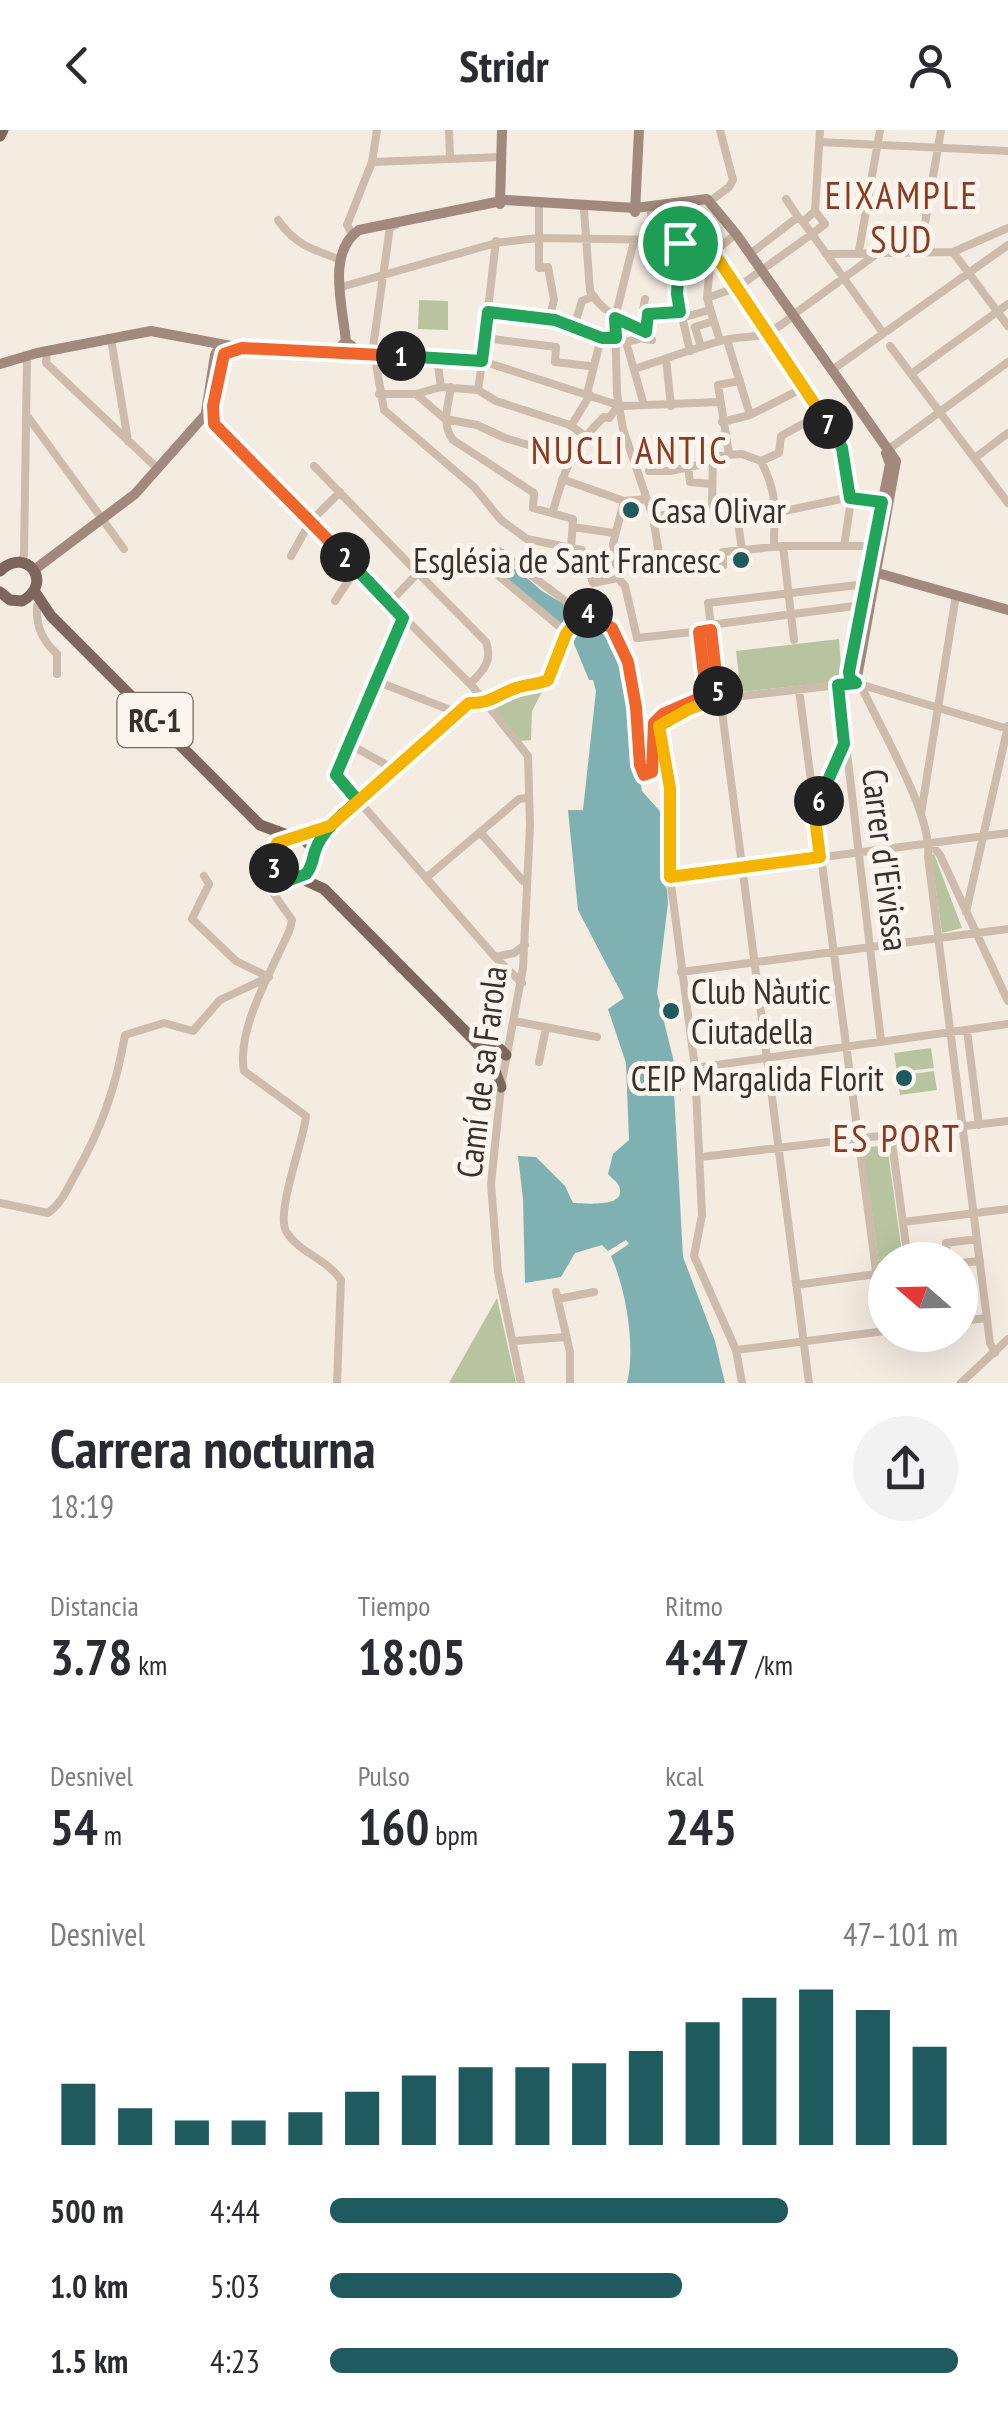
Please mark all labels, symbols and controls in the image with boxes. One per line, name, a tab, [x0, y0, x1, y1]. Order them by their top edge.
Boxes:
text: Stridr	[459, 36, 549, 94]
icon: back	[50, 38, 105, 93]
icon: person	[903, 38, 958, 93]
district label: EIXAMPLE SUD	[825, 170, 979, 263]
pin	[638, 201, 723, 286]
icon: arrive	[653, 216, 708, 271]
pin: 1	[376, 331, 426, 381]
text: 1	[394, 337, 408, 374]
pin: 7	[803, 399, 853, 449]
text: 7	[821, 405, 835, 442]
district label: NUCLI ANTIC	[531, 425, 729, 474]
place label: Casa Olivar	[651, 487, 786, 533]
marker: Casa Olivar	[620, 499, 642, 521]
pin: 2	[320, 532, 370, 582]
place label: Església de Sant Francesc	[413, 537, 721, 583]
text: 2	[338, 538, 352, 575]
marker: Església de Sant Francesc	[730, 549, 752, 571]
pin: 4	[563, 588, 613, 638]
text: 4	[581, 594, 595, 631]
pin: 5	[693, 666, 743, 716]
text: 5	[711, 672, 725, 709]
road number: RC-1	[118, 693, 192, 747]
street label: Carrer d'Eivissa	[852, 766, 920, 954]
pin: 6	[794, 776, 844, 826]
text: 6	[812, 782, 826, 819]
pin: 3	[249, 843, 299, 893]
text: 3	[267, 849, 281, 886]
street label: Camí de sa Farola	[445, 963, 517, 1181]
place label: Club Nàutic Ciutadella	[691, 968, 831, 1054]
marker: Club Nàutic Ciutadella	[660, 1000, 682, 1022]
place label: CEIP Margalida Florit	[631, 1055, 884, 1101]
marker: CEIP Margalida Florit	[893, 1067, 915, 1089]
district label: ES PORT	[832, 1113, 962, 1162]
north arrow	[868, 1242, 978, 1352]
map controls	[868, 1242, 978, 1352]
text: Carrera nocturna	[50, 1412, 376, 1483]
button: share	[853, 1416, 958, 1521]
text: 18:19	[50, 1485, 114, 1527]
text: Distancia	[50, 1587, 139, 1624]
text: Tiempo	[358, 1587, 430, 1624]
text: Ritmo	[665, 1587, 723, 1624]
text: 3.78	[50, 1624, 132, 1689]
text: 18:05	[358, 1624, 466, 1689]
text: 4:47	[665, 1624, 750, 1689]
text: km	[132, 1646, 167, 1683]
text: /km	[750, 1646, 793, 1683]
text: Desnivel	[50, 1757, 133, 1794]
text: Pulso	[358, 1757, 410, 1794]
text: kcal	[665, 1757, 704, 1794]
text: 54	[50, 1794, 98, 1859]
text: 160	[358, 1794, 429, 1859]
text: 245	[665, 1794, 737, 1859]
text: m	[98, 1816, 122, 1853]
text: bpm	[429, 1816, 478, 1853]
text: Desnivel	[50, 1913, 145, 1955]
text: 47–101 m	[843, 1913, 958, 1955]
text: 500 m	[50, 2190, 124, 2232]
text: 4:44	[210, 2190, 260, 2232]
text: 1.0 km	[50, 2265, 128, 2307]
text: 5:03	[210, 2265, 260, 2307]
text: 1.5 km	[50, 2340, 128, 2382]
text: 4:23	[210, 2340, 260, 2382]

